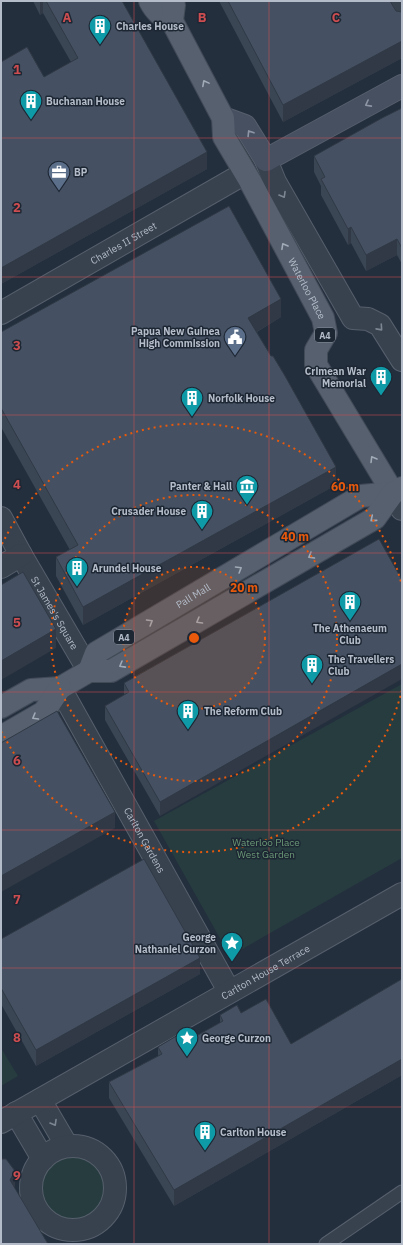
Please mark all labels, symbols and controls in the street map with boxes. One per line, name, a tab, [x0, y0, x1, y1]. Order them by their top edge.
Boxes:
text: A	[63, 9, 72, 26]
text: B	[198, 9, 207, 26]
text: C	[332, 9, 341, 26]
building icon: Charles House	[87, 13, 113, 46]
place label: Charles House	[116, 20, 184, 33]
text: 1	[13, 61, 21, 78]
one-way arrow	[202, 80, 210, 88]
building icon: Buchanan House	[18, 88, 44, 121]
place label: Buchanan House	[46, 95, 125, 108]
one-way arrow	[365, 100, 372, 107]
one-way arrow	[247, 130, 254, 137]
office icon: BP	[46, 159, 72, 192]
place label: BP	[74, 166, 88, 179]
one-way arrow	[279, 191, 286, 198]
text: 2	[13, 199, 21, 216]
street label: Charles II Street	[88, 218, 159, 267]
one-way arrow	[281, 243, 289, 250]
street label: Waterloo Place	[286, 255, 329, 322]
one-way arrow	[376, 323, 383, 331]
public building icon: Papua New Guinea High Commission	[222, 324, 248, 357]
place label: Papua New Guinea High Commission	[131, 325, 220, 350]
road number: A4	[315, 328, 335, 342]
text: 3	[13, 337, 21, 354]
building icon: Crimean War Memorial	[368, 364, 394, 397]
place label: Crimean War Memorial	[305, 365, 366, 390]
building icon: Norfolk House	[179, 385, 205, 418]
place label: Norfolk House	[208, 392, 275, 405]
one-way arrow	[371, 456, 378, 463]
museum icon: Panter & Hall	[234, 473, 260, 506]
text: 4	[13, 476, 21, 493]
text: 60 m	[331, 479, 359, 494]
place label: Panter & Hall	[170, 480, 232, 493]
building icon: Crusader House	[189, 498, 215, 531]
place label: Crusader House	[111, 505, 186, 518]
one-way arrow	[370, 514, 378, 521]
text: 40 m	[281, 529, 309, 544]
one-way arrow	[308, 551, 315, 558]
building icon: Arundel House	[64, 555, 90, 588]
place label: Arundel House	[92, 562, 162, 575]
one-way arrow	[235, 566, 242, 574]
street label: St James's Square	[28, 574, 82, 652]
street label: Pall Mall	[173, 580, 213, 611]
text: 20 m	[230, 580, 258, 595]
building icon: The Athenaeum Club	[337, 589, 363, 622]
text: 5	[13, 614, 21, 631]
one-way arrow	[196, 617, 203, 624]
one-way arrow	[146, 619, 153, 626]
place label: The Athenaeum Club	[313, 622, 387, 647]
road number: A4	[114, 630, 134, 644]
centre of rings	[187, 631, 201, 645]
building icon: The Travellers Club	[299, 652, 325, 685]
place label: The Travellers Club	[328, 653, 394, 678]
one-way arrow	[118, 661, 126, 668]
building icon: The Reform Club	[175, 698, 201, 731]
place label: The Reform Club	[204, 705, 282, 718]
one-way arrow	[32, 713, 39, 720]
text: 6	[13, 752, 21, 769]
street label: Carlton Gardens	[121, 805, 168, 875]
park label: Waterloo Place West Garden	[232, 836, 300, 861]
text: 7	[13, 891, 21, 908]
place icon: George Nathaniel Curzon	[219, 930, 245, 963]
place label: George Nathaniel Curzon	[135, 931, 216, 956]
street label: Carlton House Terrace	[219, 941, 312, 1002]
place icon: George Curzon	[174, 1025, 200, 1058]
text: 8	[13, 1029, 21, 1046]
place label: George Curzon	[202, 1032, 271, 1045]
one-way arrow	[49, 1119, 56, 1126]
building icon: Carlton House	[192, 1119, 218, 1152]
place label: Carlton House	[220, 1126, 287, 1139]
text: 9	[13, 1167, 21, 1184]

